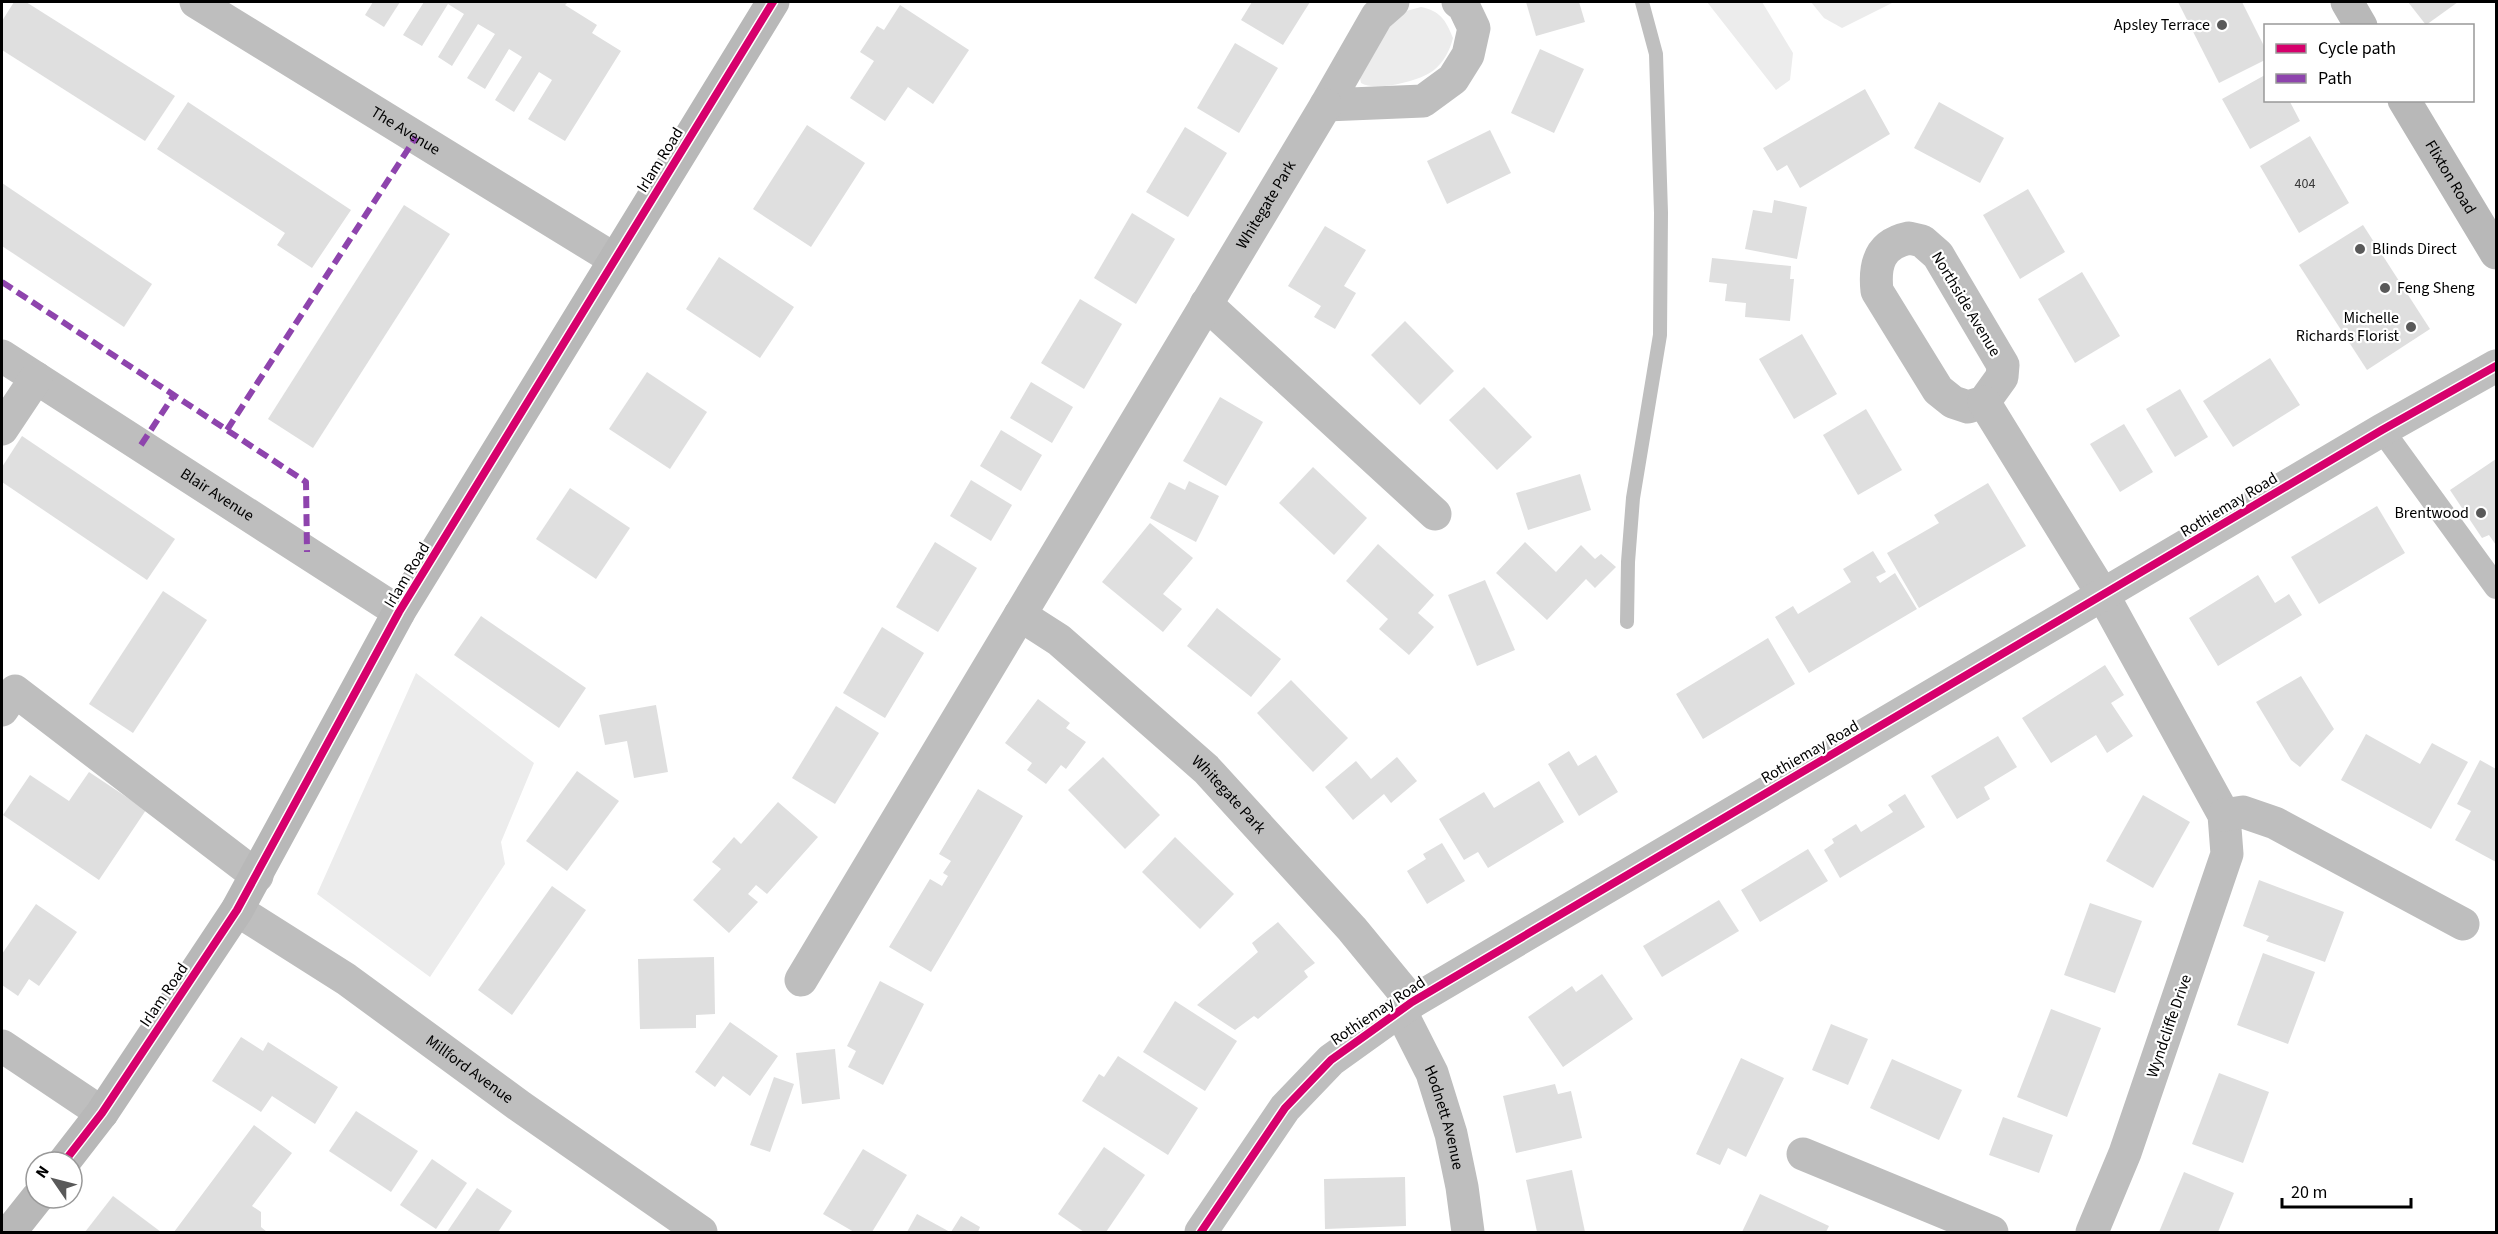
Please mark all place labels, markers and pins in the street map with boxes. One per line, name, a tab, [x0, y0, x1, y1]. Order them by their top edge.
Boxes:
place label: Apsley Terrace	[2114, 14, 2210, 36]
marker: Apsley Terrace	[2215, 18, 2229, 32]
place label: Blinds Direct	[2372, 238, 2457, 260]
marker: Blinds Direct	[2353, 242, 2367, 256]
place label: Feng Sheng	[2397, 277, 2475, 299]
marker: Feng Sheng	[2378, 281, 2392, 295]
place label: Michelle Richards Florist	[2296, 307, 2400, 347]
marker: Michelle Richards Florist	[2404, 320, 2418, 334]
place label: Brentwood	[2394, 502, 2469, 524]
marker: Brentwood	[2474, 506, 2488, 520]

